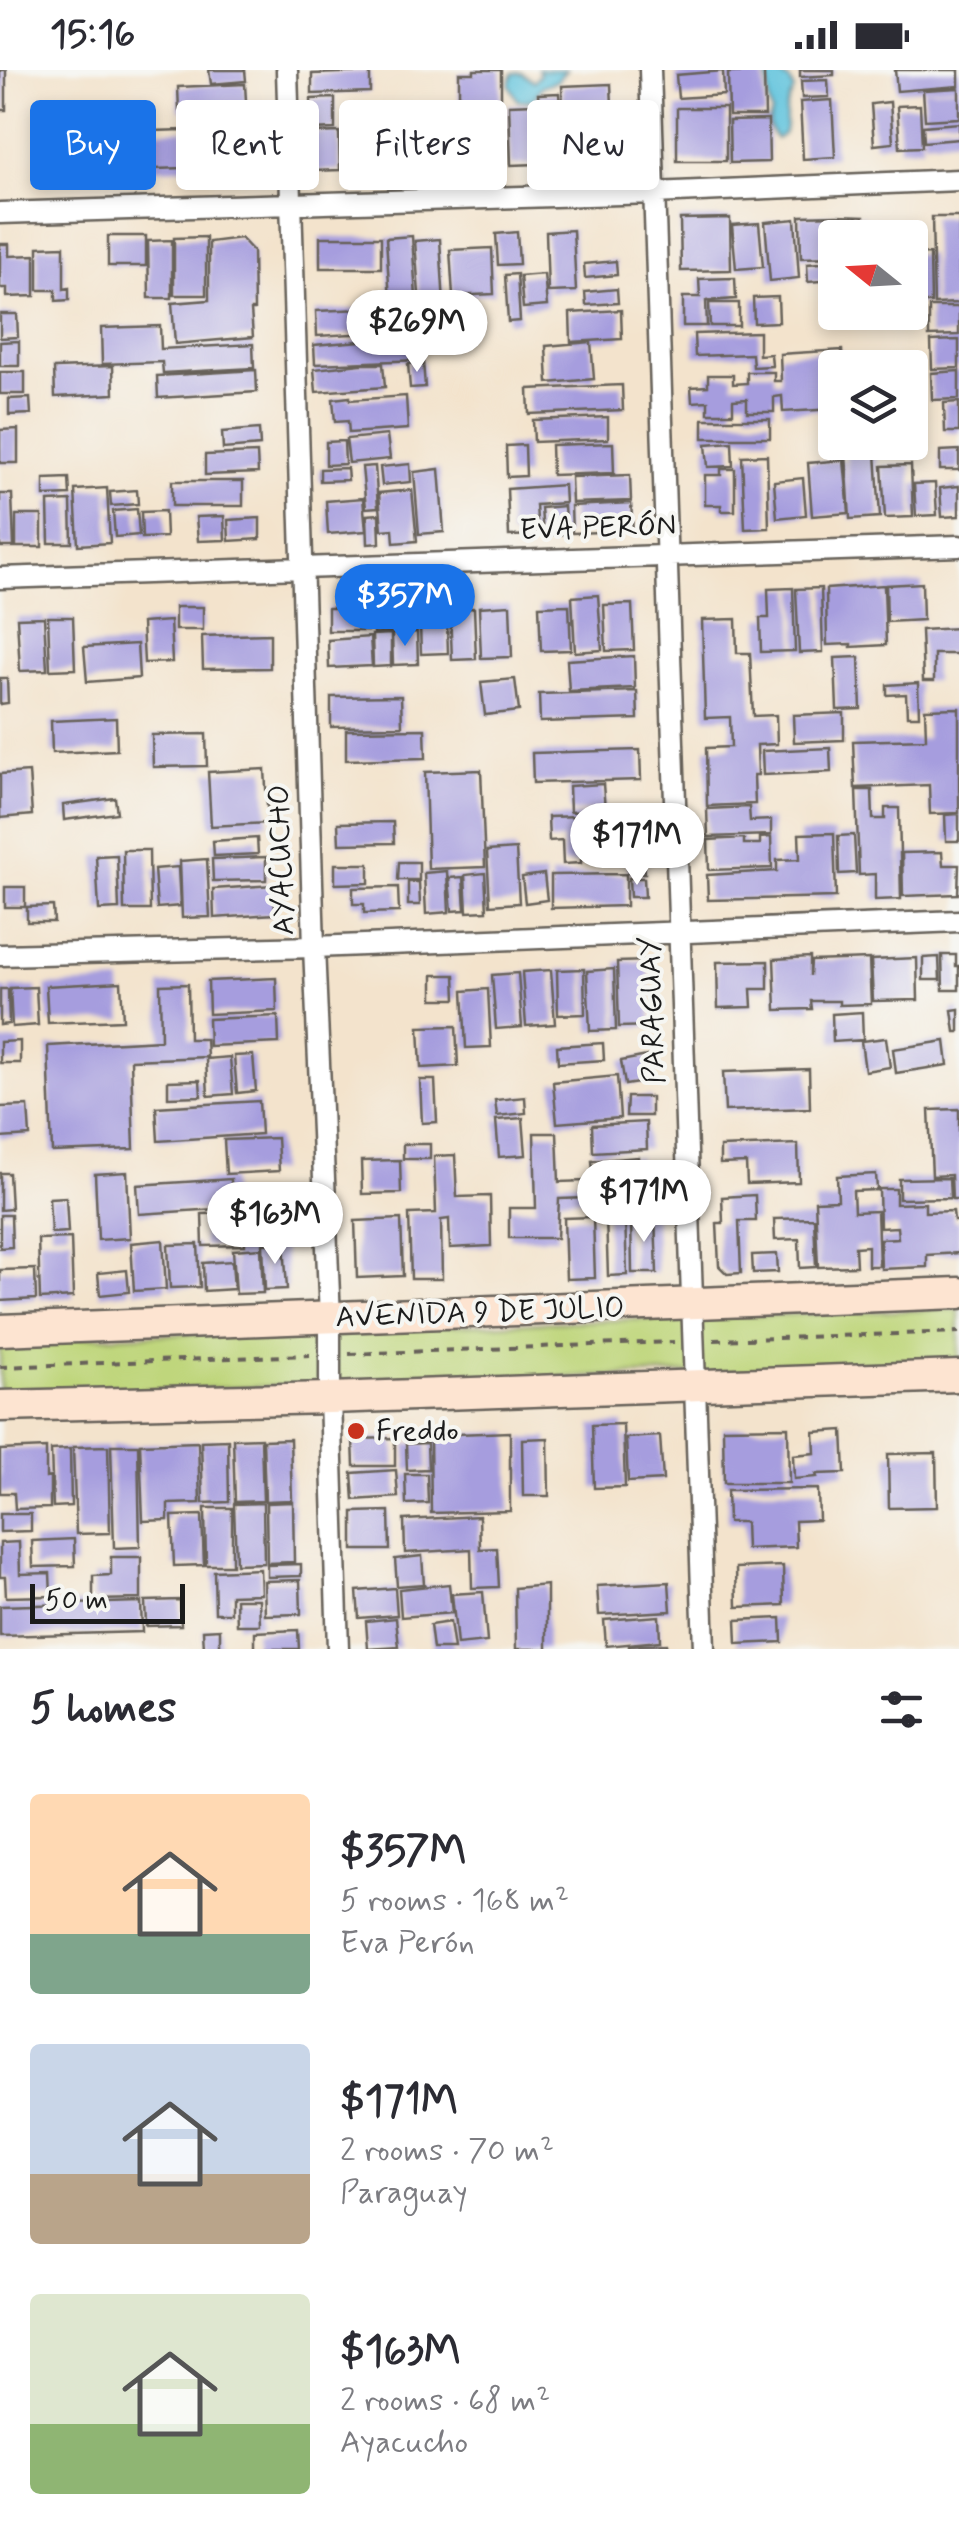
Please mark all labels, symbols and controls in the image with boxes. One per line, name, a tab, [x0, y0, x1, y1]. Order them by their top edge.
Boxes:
text: 15:16	[50, 11, 135, 60]
chip: Buy	[30, 100, 156, 190]
chip: Rent	[176, 100, 319, 190]
chip: Filters	[339, 100, 507, 190]
chip: New	[527, 100, 659, 190]
north arrow	[818, 220, 928, 330]
map controls	[818, 220, 928, 460]
pin: $269M	[347, 290, 487, 375]
text: $269M	[368, 301, 466, 343]
button: layers	[818, 350, 928, 460]
street label: EVA PERÓN	[519, 506, 677, 550]
pin: $357M	[335, 564, 475, 649]
text: $357M	[357, 575, 453, 617]
street label: AYACUCHO	[260, 784, 304, 936]
pin: $171M	[567, 803, 707, 888]
text: $171M	[592, 814, 682, 856]
street label: PARAGUAY	[631, 936, 675, 1084]
pin: $171M	[574, 1160, 714, 1245]
text: $171M	[599, 1171, 689, 1213]
pin: $163M	[205, 1182, 345, 1267]
text: $163M	[229, 1193, 321, 1235]
street label: AVENIDA 9 DE JULIO	[335, 1288, 625, 1338]
place label: Freddo	[376, 1412, 459, 1451]
marker: Freddo	[345, 1420, 367, 1442]
scale bar	[30, 1579, 185, 1624]
text: 50 m	[45, 1583, 108, 1620]
text: 5 homes	[30, 1682, 176, 1737]
icon: filters	[874, 1682, 929, 1737]
text: $357M	[340, 1825, 466, 1880]
icon: home	[110, 1834, 230, 1954]
text: 5 rooms · 168 m²	[340, 1880, 569, 1922]
text: Eva Perón	[340, 1922, 475, 1964]
text: $171M	[340, 2075, 458, 2130]
icon: home	[110, 2084, 230, 2204]
text: 2 rooms · 70 m²	[340, 2130, 554, 2172]
text: Paraguay	[340, 2172, 468, 2214]
text: $163M	[340, 2325, 461, 2380]
icon: home	[110, 2334, 230, 2454]
text: 2 rooms · 68 m²	[340, 2380, 550, 2422]
text: Ayacucho	[340, 2422, 468, 2464]

